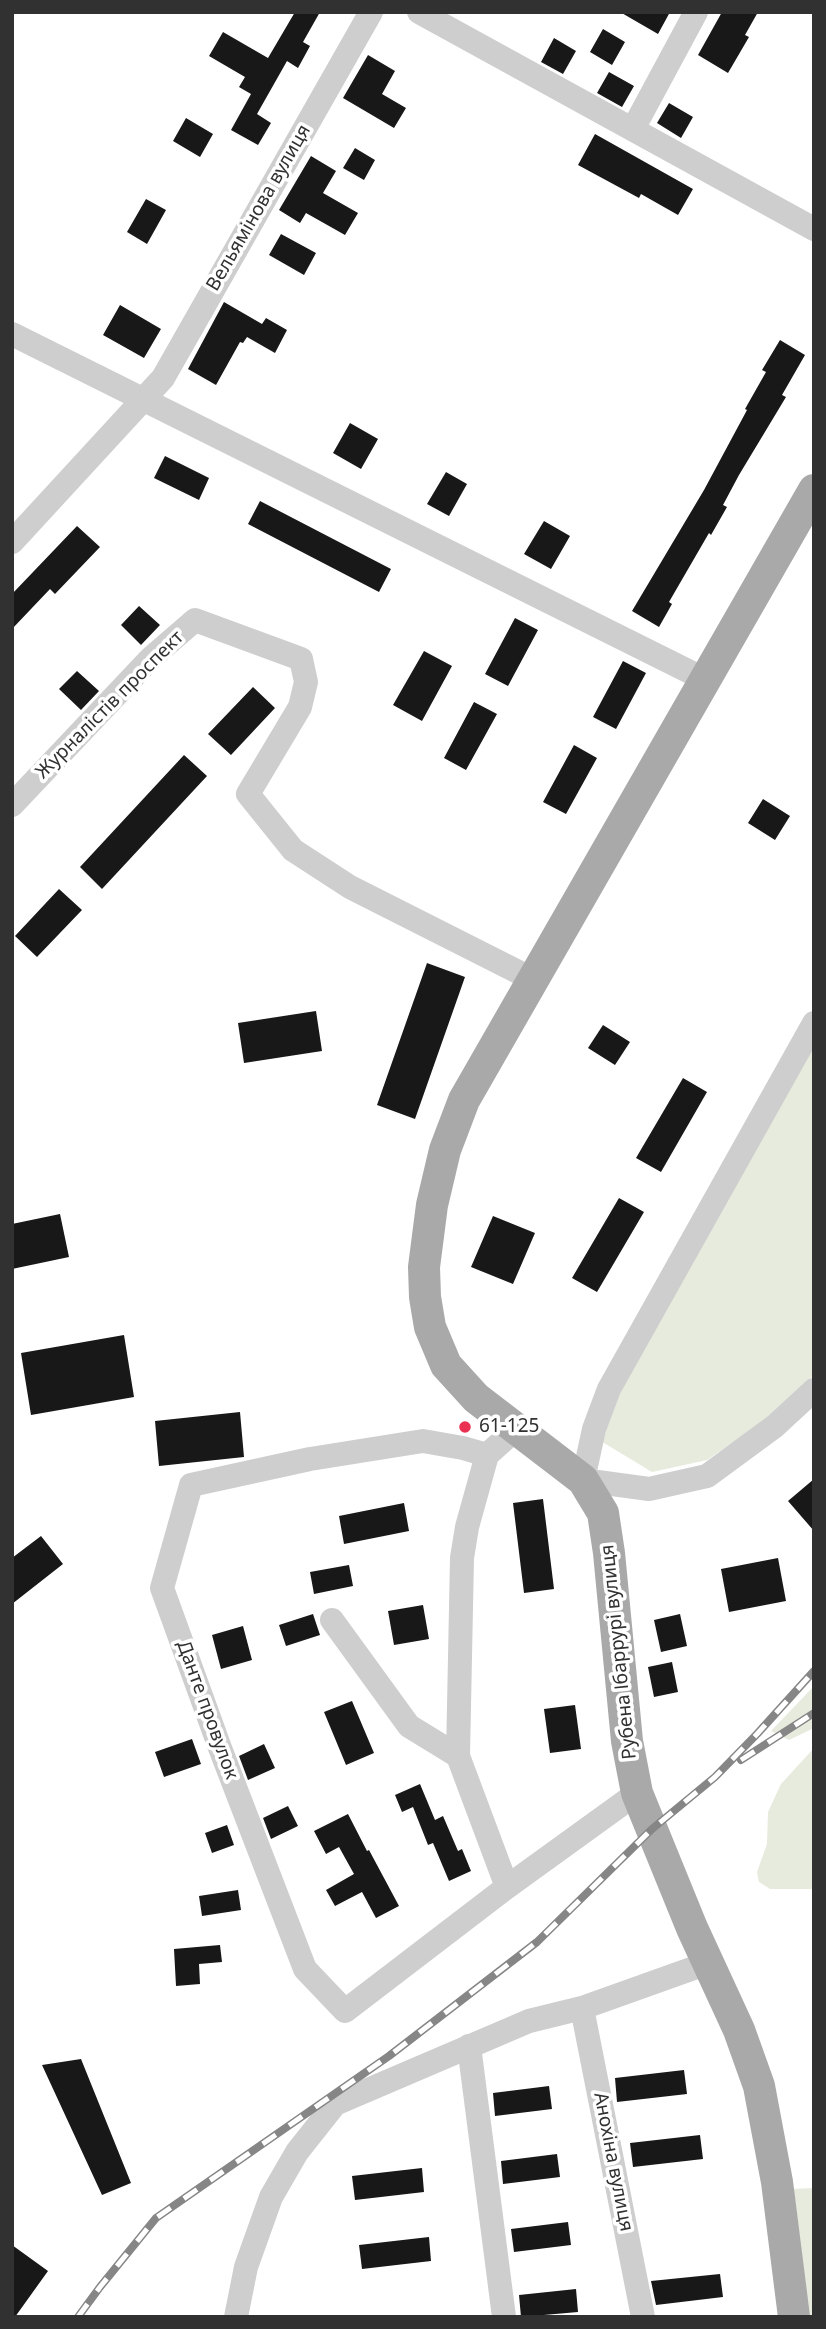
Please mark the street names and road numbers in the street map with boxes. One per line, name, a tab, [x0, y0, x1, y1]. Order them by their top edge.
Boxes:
street label: Вельямінова вулиця	[202, 121, 316, 295]
street label: Журналістів проспект	[31, 626, 189, 784]
street label: Рубена Ібаррурі вулиця	[596, 1543, 642, 1761]
street label: Данте провулок	[171, 1637, 243, 1783]
street label: Анохіна вулиця	[588, 2090, 638, 2234]

